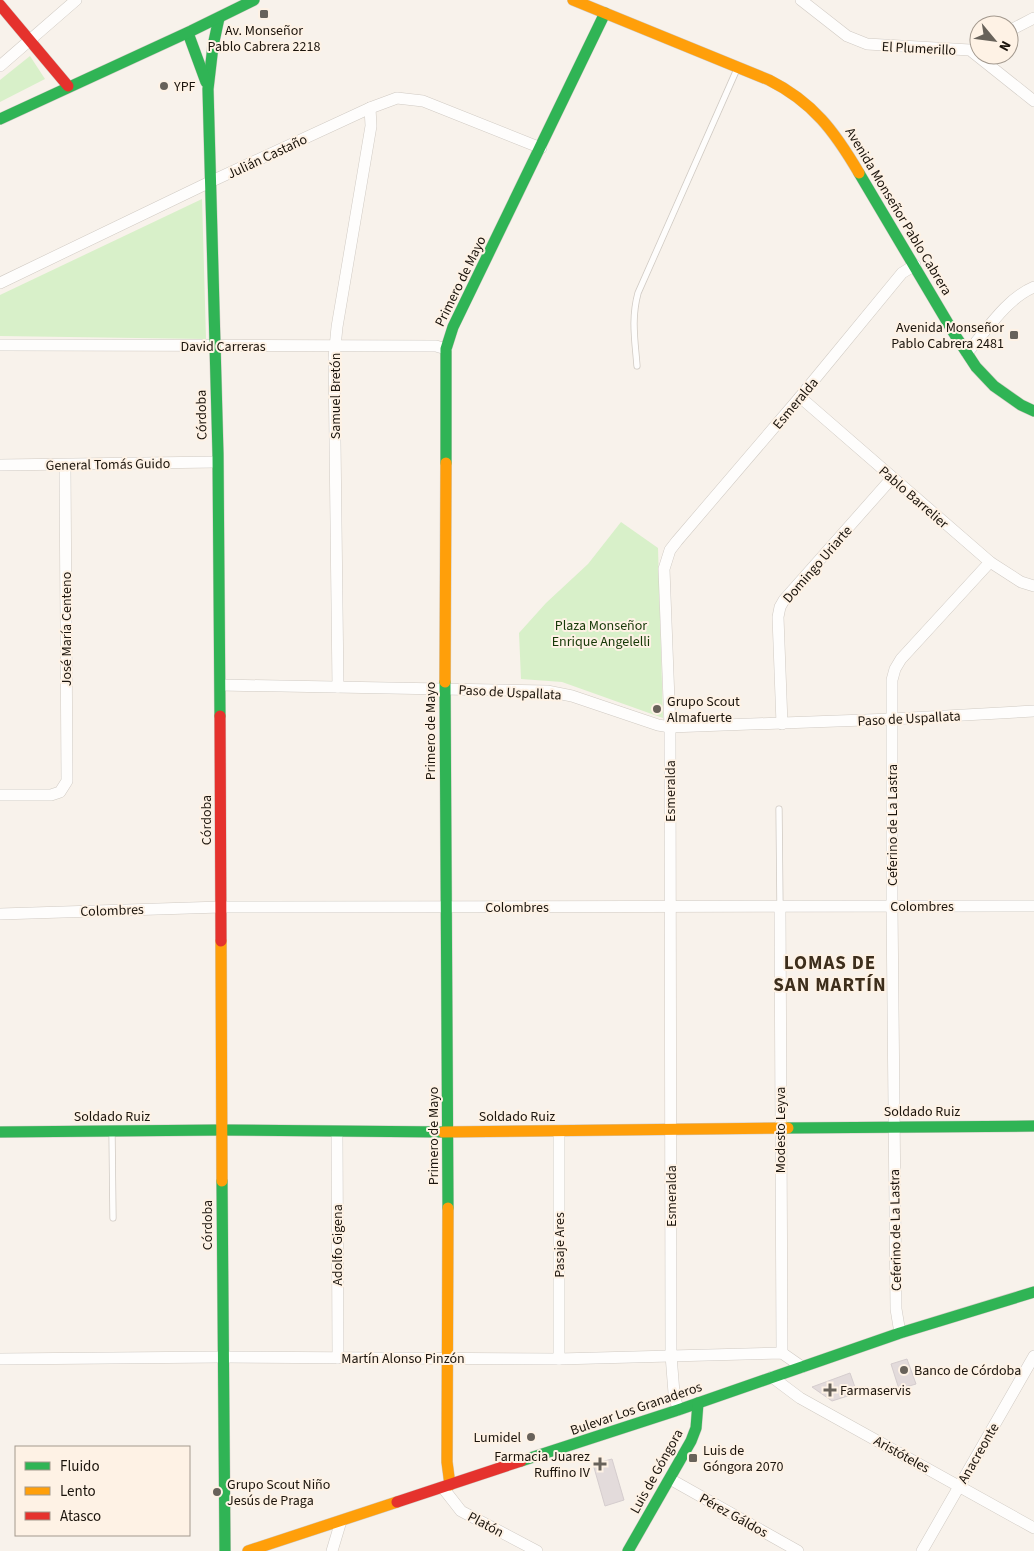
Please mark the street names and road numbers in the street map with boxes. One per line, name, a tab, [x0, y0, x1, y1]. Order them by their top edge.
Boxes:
street label: El Plumerillo	[881, 37, 957, 61]
street label: Avenida Monseñor Pablo Cabrera	[840, 124, 956, 299]
street label: Julián Castaño	[224, 130, 311, 184]
street label: Primero de Mayo	[430, 233, 492, 330]
street label: David Carreras	[180, 337, 266, 357]
street label: Samuel Bretón	[326, 353, 346, 439]
street label: Esmeralda	[768, 374, 823, 434]
street label: Córdoba	[192, 390, 212, 440]
street label: General Tomás Guido	[46, 454, 171, 476]
street label: Pablo Barrelier	[874, 462, 953, 534]
street label: Domingo Uriarte	[778, 521, 857, 608]
street label: José María Centeno	[57, 572, 77, 686]
street label: Paso de Uspallata	[458, 680, 562, 706]
street label: Primero de Mayo	[421, 682, 441, 780]
street label: Paso de Uspallata	[857, 706, 961, 732]
street label: Esmeralda	[661, 760, 681, 822]
street label: Ceferino de La Lastra	[883, 764, 903, 886]
street label: Córdoba	[197, 795, 217, 845]
street label: Colombres	[890, 897, 954, 917]
street label: Colombres	[485, 898, 549, 918]
street label: Colombres	[80, 900, 144, 922]
street label: Primero de Mayo	[424, 1087, 444, 1185]
street label: Modesto Leyva	[771, 1087, 791, 1173]
street label: Soldado Ruiz	[884, 1102, 960, 1122]
street label: Soldado Ruiz	[74, 1107, 150, 1127]
street label: Soldado Ruiz	[479, 1107, 555, 1127]
street label: Esmeralda	[662, 1165, 682, 1227]
street label: Ceferino de La Lastra	[885, 1169, 907, 1291]
street label: Córdoba	[198, 1200, 218, 1250]
street label: Adolfo Gigena	[328, 1204, 348, 1286]
street label: Pasaje Ares	[550, 1212, 570, 1278]
street label: Martín Alonso Pinzón	[341, 1349, 465, 1369]
street label: Bulevar Los Granaderos	[568, 1377, 705, 1441]
street label: Anacreonte	[953, 1419, 1004, 1488]
street label: Luis de Góngora	[625, 1426, 688, 1517]
street label: Aristóteles	[870, 1431, 933, 1479]
street label: Pérez Gáldos	[696, 1489, 771, 1543]
street label: Platón	[464, 1507, 507, 1543]

